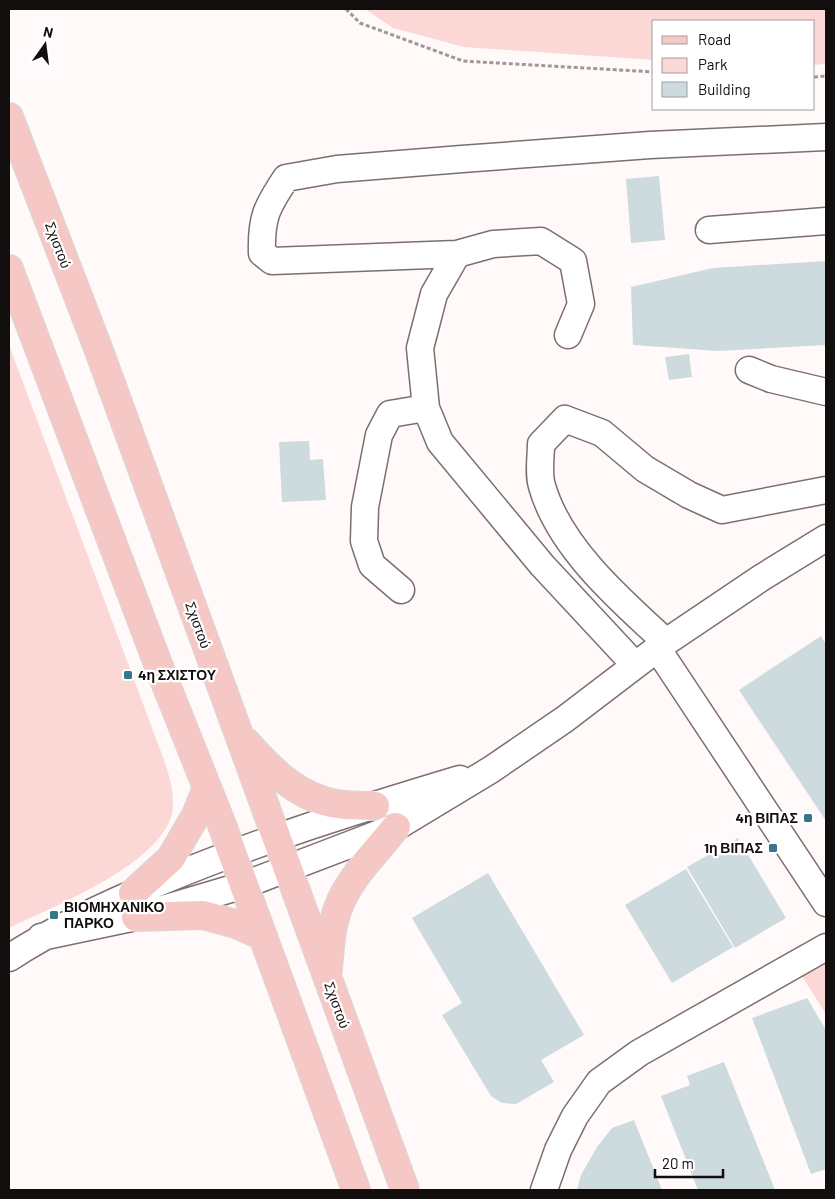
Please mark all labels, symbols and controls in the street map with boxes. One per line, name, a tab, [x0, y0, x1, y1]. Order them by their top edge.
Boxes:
north arrow	[20, 20, 70, 70]
legend	[652, 20, 815, 110]
text: N	[42, 23, 55, 41]
text: Road	[698, 30, 731, 48]
text: Park	[698, 55, 728, 73]
text: Building	[698, 80, 751, 98]
street label: Σχιστού	[42, 219, 75, 271]
street label: Σχιστού	[182, 599, 215, 651]
place label: 4η ΣΧΙΣΤΟΥ	[138, 666, 217, 683]
marker: 4η ΣΧΙΣΤΟΥ	[122, 669, 134, 681]
place label: 4η ΒΙΠΑΣ	[736, 809, 798, 826]
marker: 4η ΒΙΠΑΣ	[802, 812, 814, 824]
place label: 1η ΒΙΠΑΣ	[704, 839, 763, 856]
marker: 1η ΒΙΠΑΣ	[767, 842, 779, 854]
place label: ΒΙΟΜΗΧΑΝΙΚΟ ΠΑΡΚΟ	[64, 898, 165, 931]
marker: ΒΙΟΜΗΧΑΝΙΚΟ ΠΑΡΚΟ	[48, 909, 60, 921]
street label: Σχιστού	[321, 979, 354, 1031]
scale bar	[655, 1146, 722, 1178]
text: 20 m	[662, 1154, 694, 1172]

